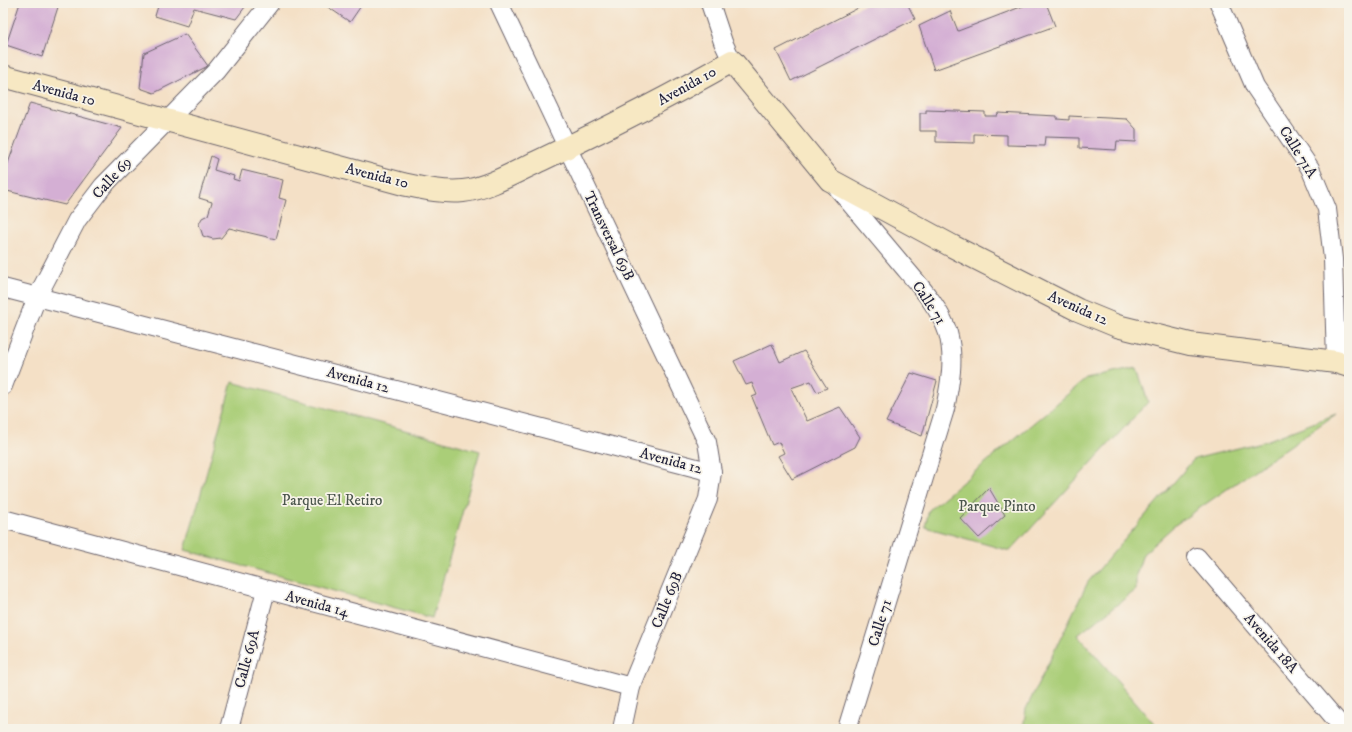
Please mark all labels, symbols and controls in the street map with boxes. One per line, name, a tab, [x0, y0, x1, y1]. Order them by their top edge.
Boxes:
street label: Avenida 10	[654, 62, 720, 110]
street label: Avenida 10	[30, 75, 98, 111]
street label: Calle 71A	[1275, 122, 1322, 182]
street label: Calle 69	[88, 153, 136, 203]
street label: Avenida 10	[343, 159, 411, 193]
street label: Transversal 69B	[579, 188, 639, 284]
street label: Calle 71	[908, 278, 950, 328]
street label: Avenida 12	[1045, 286, 1112, 330]
street label: Avenida 12	[325, 363, 392, 398]
street label: Avenida 12	[638, 444, 705, 479]
park label: Parque El Retiro	[282, 491, 382, 510]
park label: Parque Pinto	[958, 497, 1036, 516]
street label: Calle 69B	[647, 569, 687, 631]
street label: Avenida 14	[283, 586, 351, 622]
street label: Calle 71	[864, 597, 896, 649]
street label: Avenida 18A	[1240, 609, 1303, 677]
street label: Calle 69A	[230, 627, 264, 690]

